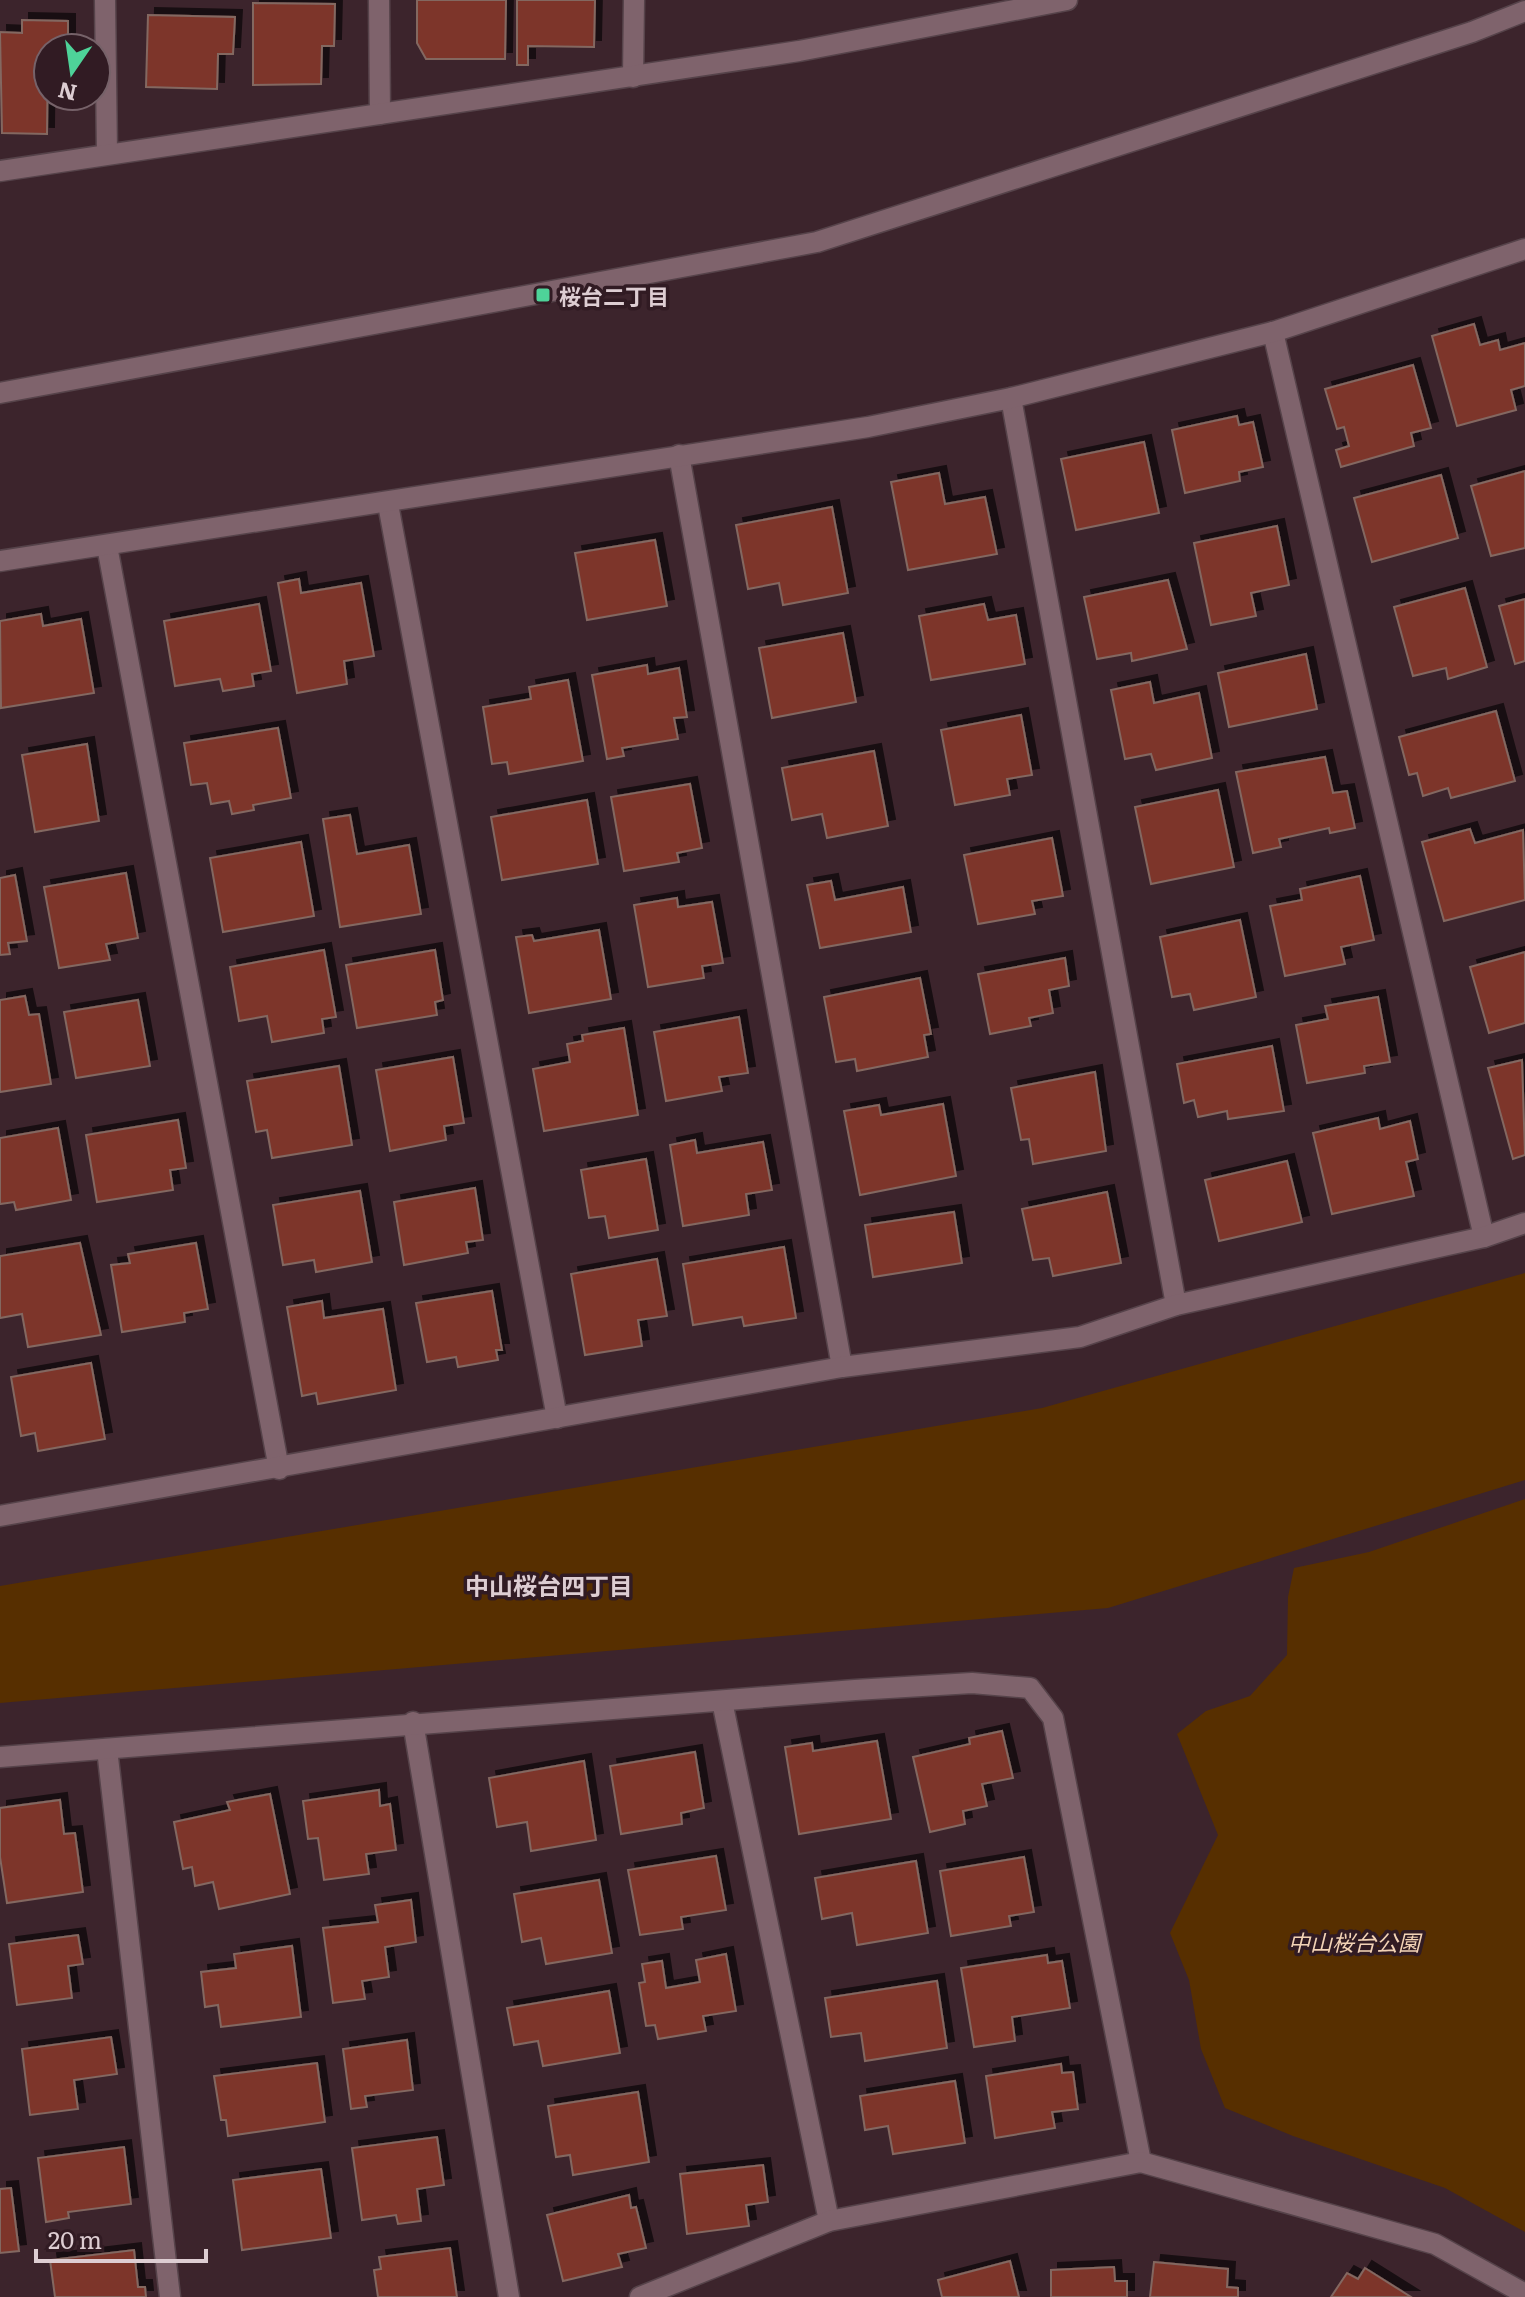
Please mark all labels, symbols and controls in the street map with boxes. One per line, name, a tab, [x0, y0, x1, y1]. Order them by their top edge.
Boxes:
north arrow	[32, 32, 112, 112]
text: N	[54, 75, 80, 111]
place label: 桜台二丁目	[559, 279, 669, 312]
marker: 桜台二丁目	[534, 286, 552, 304]
district label: 中山桜台四丁目	[465, 1567, 633, 1602]
park label: 中山桜台公園	[1288, 1925, 1423, 1958]
scale bar	[36, 2213, 206, 2263]
text: 20 m	[48, 2221, 102, 2256]

